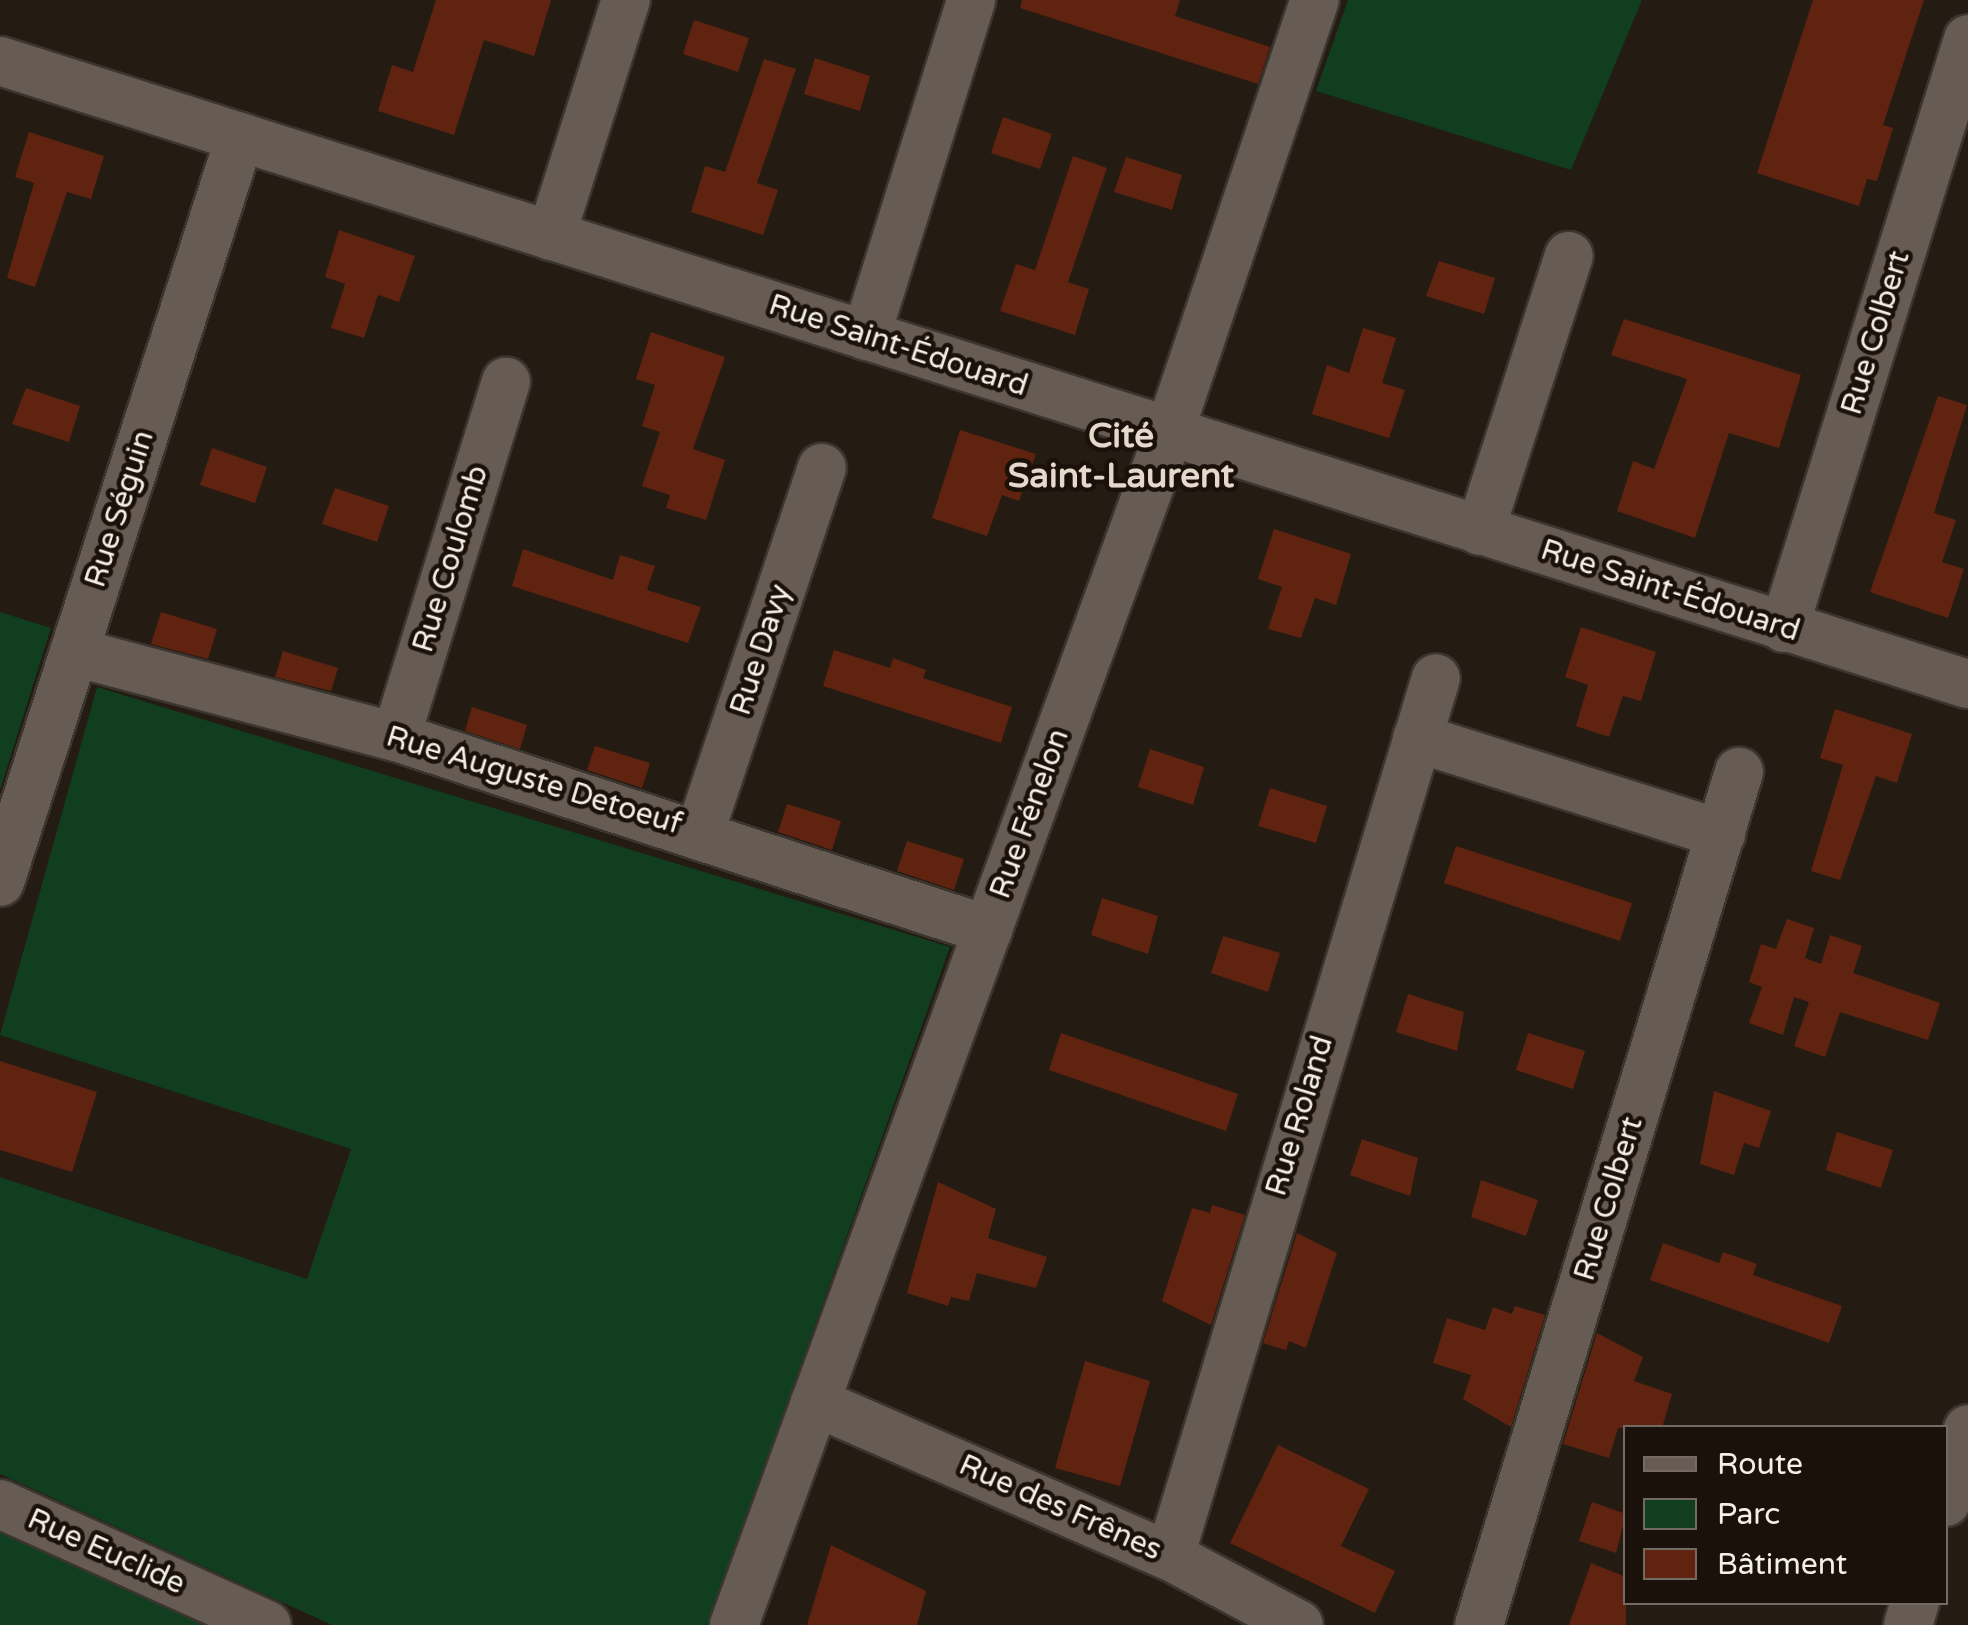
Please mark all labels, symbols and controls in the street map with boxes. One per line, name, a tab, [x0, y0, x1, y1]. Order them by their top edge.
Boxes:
street label: Rue Colbert	[1834, 247, 1918, 419]
street label: Rue Saint-Édouard	[764, 287, 1032, 405]
district label: Cité Saint-Laurent	[1008, 415, 1234, 497]
street label: Rue Séguin	[78, 426, 162, 592]
street label: Rue Coulomb	[406, 461, 496, 657]
street label: Rue Saint-Édouard	[1536, 532, 1804, 650]
street label: Rue Davy	[723, 580, 799, 720]
street label: Rue Auguste Detoeuf	[382, 719, 686, 843]
street label: Rue Fénelon	[983, 724, 1077, 904]
street label: Rue Roland	[1259, 1032, 1341, 1200]
street label: Rue Colbert	[1567, 1113, 1651, 1285]
legend	[1623, 1425, 1948, 1605]
text: Route	[1717, 1446, 1803, 1483]
street label: Rue des Frênes	[953, 1447, 1167, 1569]
text: Parc	[1717, 1496, 1780, 1533]
street label: Rue Euclide	[22, 1501, 190, 1603]
text: Bâtiment	[1717, 1546, 1847, 1583]

